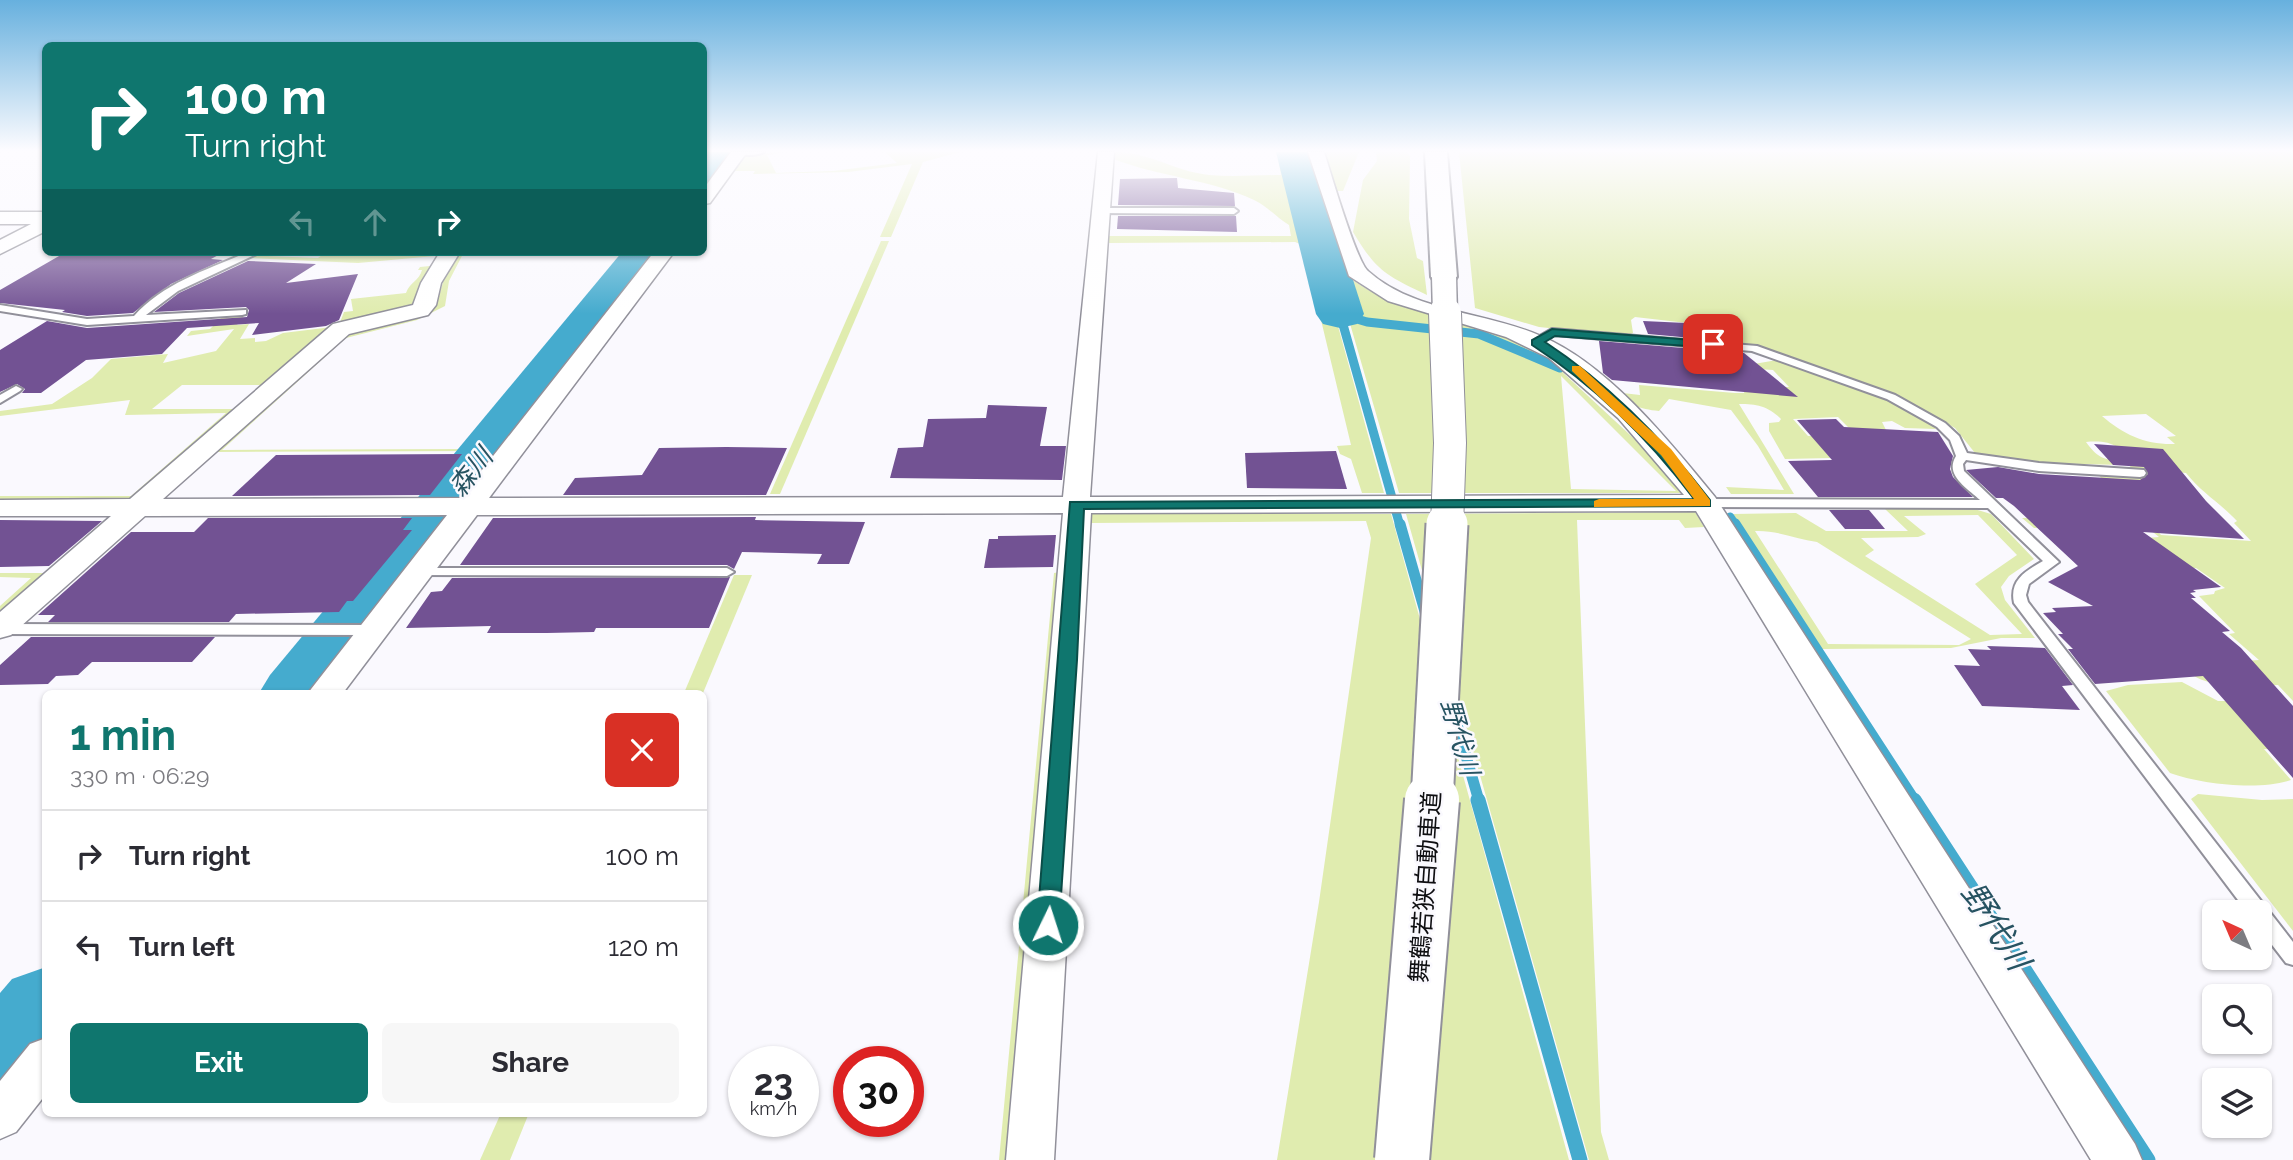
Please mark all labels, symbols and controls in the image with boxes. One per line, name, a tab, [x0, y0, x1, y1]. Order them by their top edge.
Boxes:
text: 100 m	[185, 68, 327, 125]
icon: right	[70, 70, 161, 161]
text: Turn right	[185, 127, 326, 164]
icon: left	[283, 203, 321, 241]
icon: ahead	[356, 203, 394, 241]
icon: right	[429, 203, 467, 241]
pin	[1683, 314, 1743, 374]
icon: arrive	[1694, 325, 1732, 363]
water label: 森川	[443, 440, 501, 502]
water label: 野代川	[1435, 695, 1486, 782]
text: 1 min	[70, 711, 176, 760]
button: close	[605, 713, 679, 787]
text: 330 m · 06:29	[70, 762, 209, 789]
street label: 舞鶴若狭自動車道	[1404, 790, 1446, 984]
icon: right	[70, 837, 108, 875]
text: Turn right	[129, 841, 250, 871]
text: 100 m	[606, 841, 679, 871]
water label: 野代川	[1954, 876, 2039, 979]
position arrow	[1011, 888, 1085, 962]
north arrow	[2202, 900, 2272, 970]
map controls	[2202, 900, 2272, 1138]
icon: left	[70, 928, 108, 966]
text: Turn left	[129, 932, 235, 962]
text: 120 m	[608, 932, 679, 962]
button: search	[2202, 984, 2272, 1054]
button: Exit	[70, 1023, 368, 1103]
button: Share	[382, 1023, 679, 1103]
speed limit sign: 30	[833, 1046, 924, 1137]
text: 23	[754, 1062, 793, 1103]
button: layers	[2202, 1068, 2272, 1138]
text: km/h	[750, 1098, 797, 1119]

